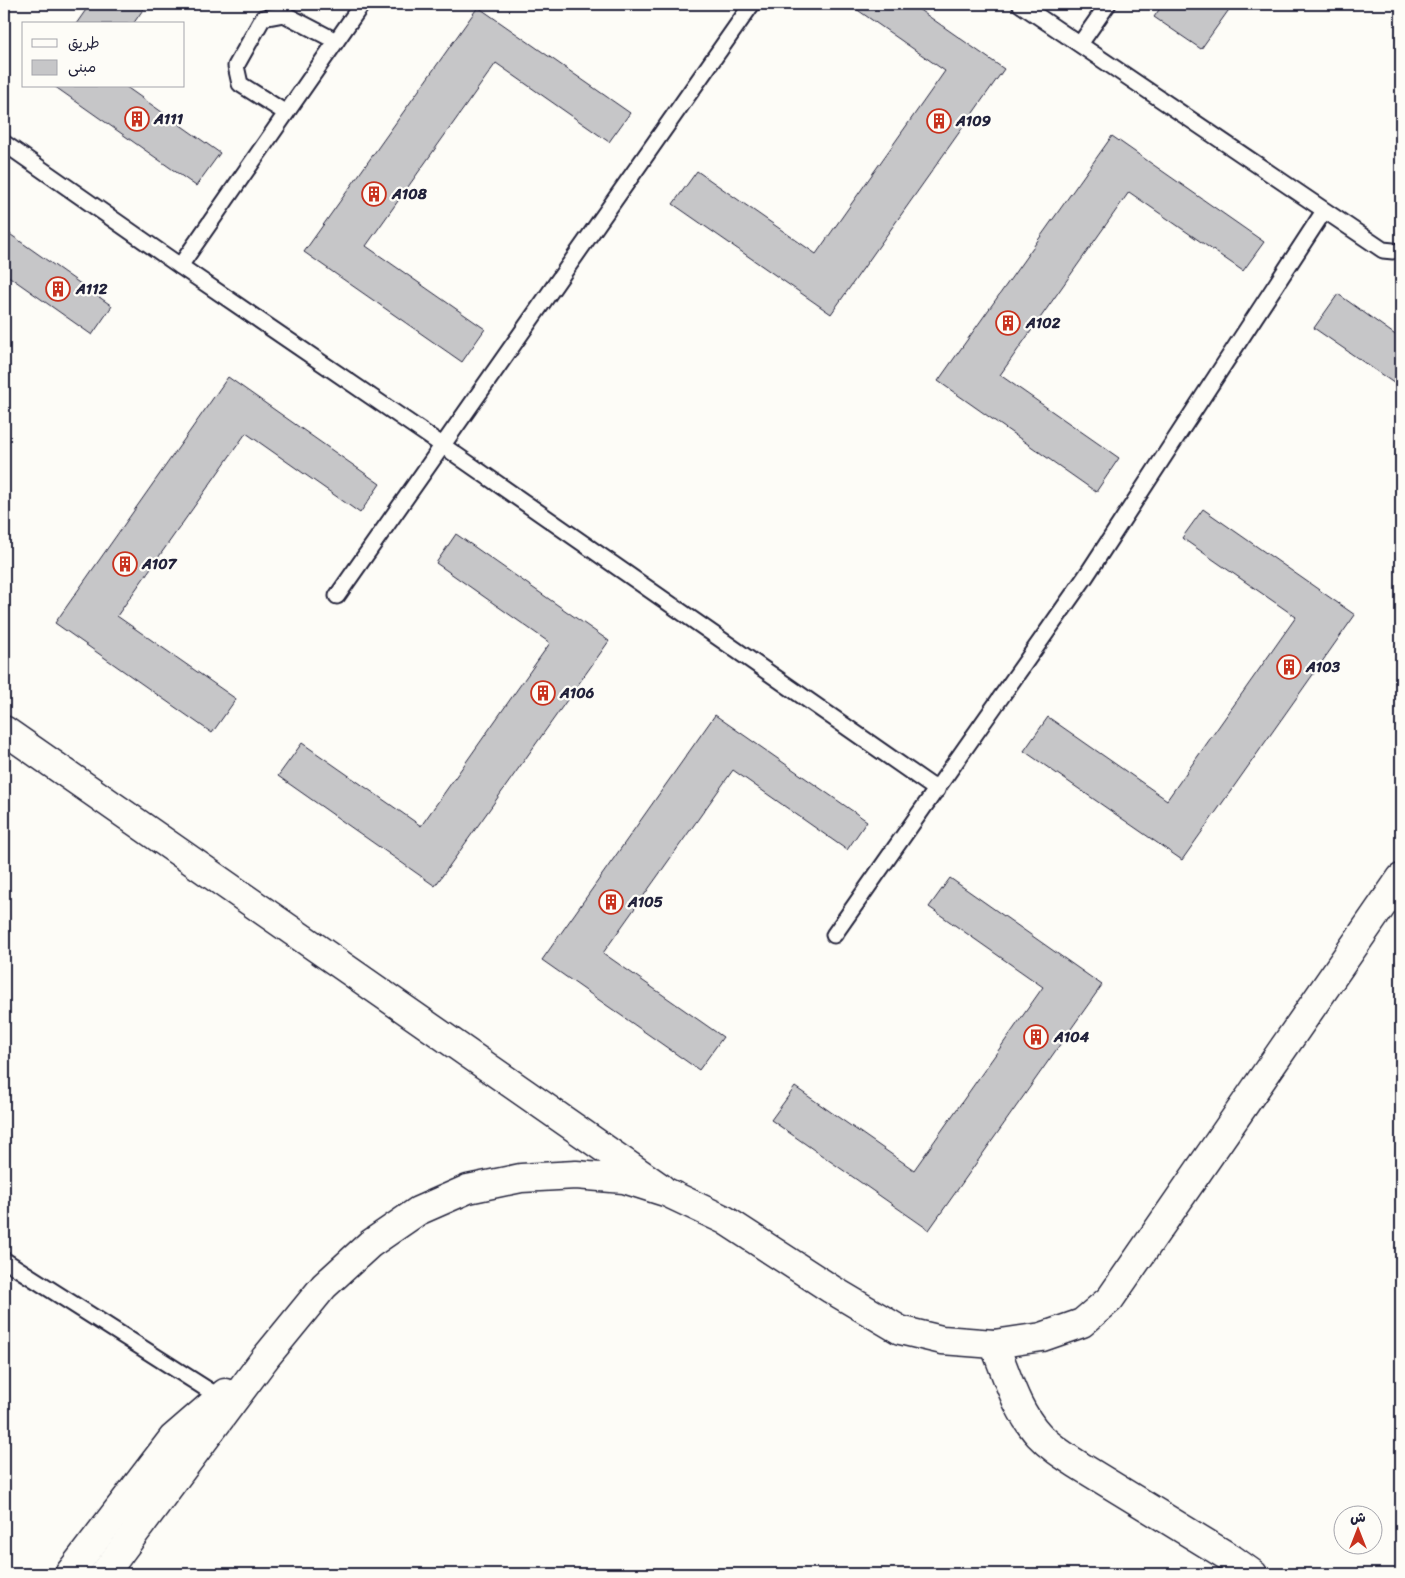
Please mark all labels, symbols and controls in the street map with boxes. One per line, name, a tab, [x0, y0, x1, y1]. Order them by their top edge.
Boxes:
legend	[22, 22, 185, 88]
text: طريق	[68, 30, 100, 56]
text: مبنى	[68, 54, 96, 80]
building icon: A111	[124, 106, 150, 132]
place label: A111	[153, 106, 184, 132]
building icon: A109	[926, 108, 952, 134]
place label: A109	[955, 108, 991, 134]
building icon: A108	[361, 181, 387, 207]
place label: A108	[391, 181, 428, 207]
building icon: A112	[45, 276, 71, 302]
place label: A112	[75, 276, 108, 302]
building icon: A102	[995, 310, 1021, 336]
place label: A102	[1025, 310, 1061, 336]
building icon: A107	[112, 551, 138, 577]
place label: A107	[141, 551, 178, 577]
building icon: A103	[1276, 654, 1302, 680]
place label: A103	[1305, 654, 1341, 680]
building icon: A106	[530, 680, 556, 706]
place label: A106	[559, 680, 595, 706]
building icon: A105	[598, 889, 624, 915]
place label: A105	[627, 889, 663, 915]
building icon: A104	[1023, 1024, 1049, 1050]
place label: A104	[1053, 1024, 1090, 1050]
text: ش	[1350, 1505, 1366, 1530]
north arrow	[1332, 1506, 1382, 1556]

